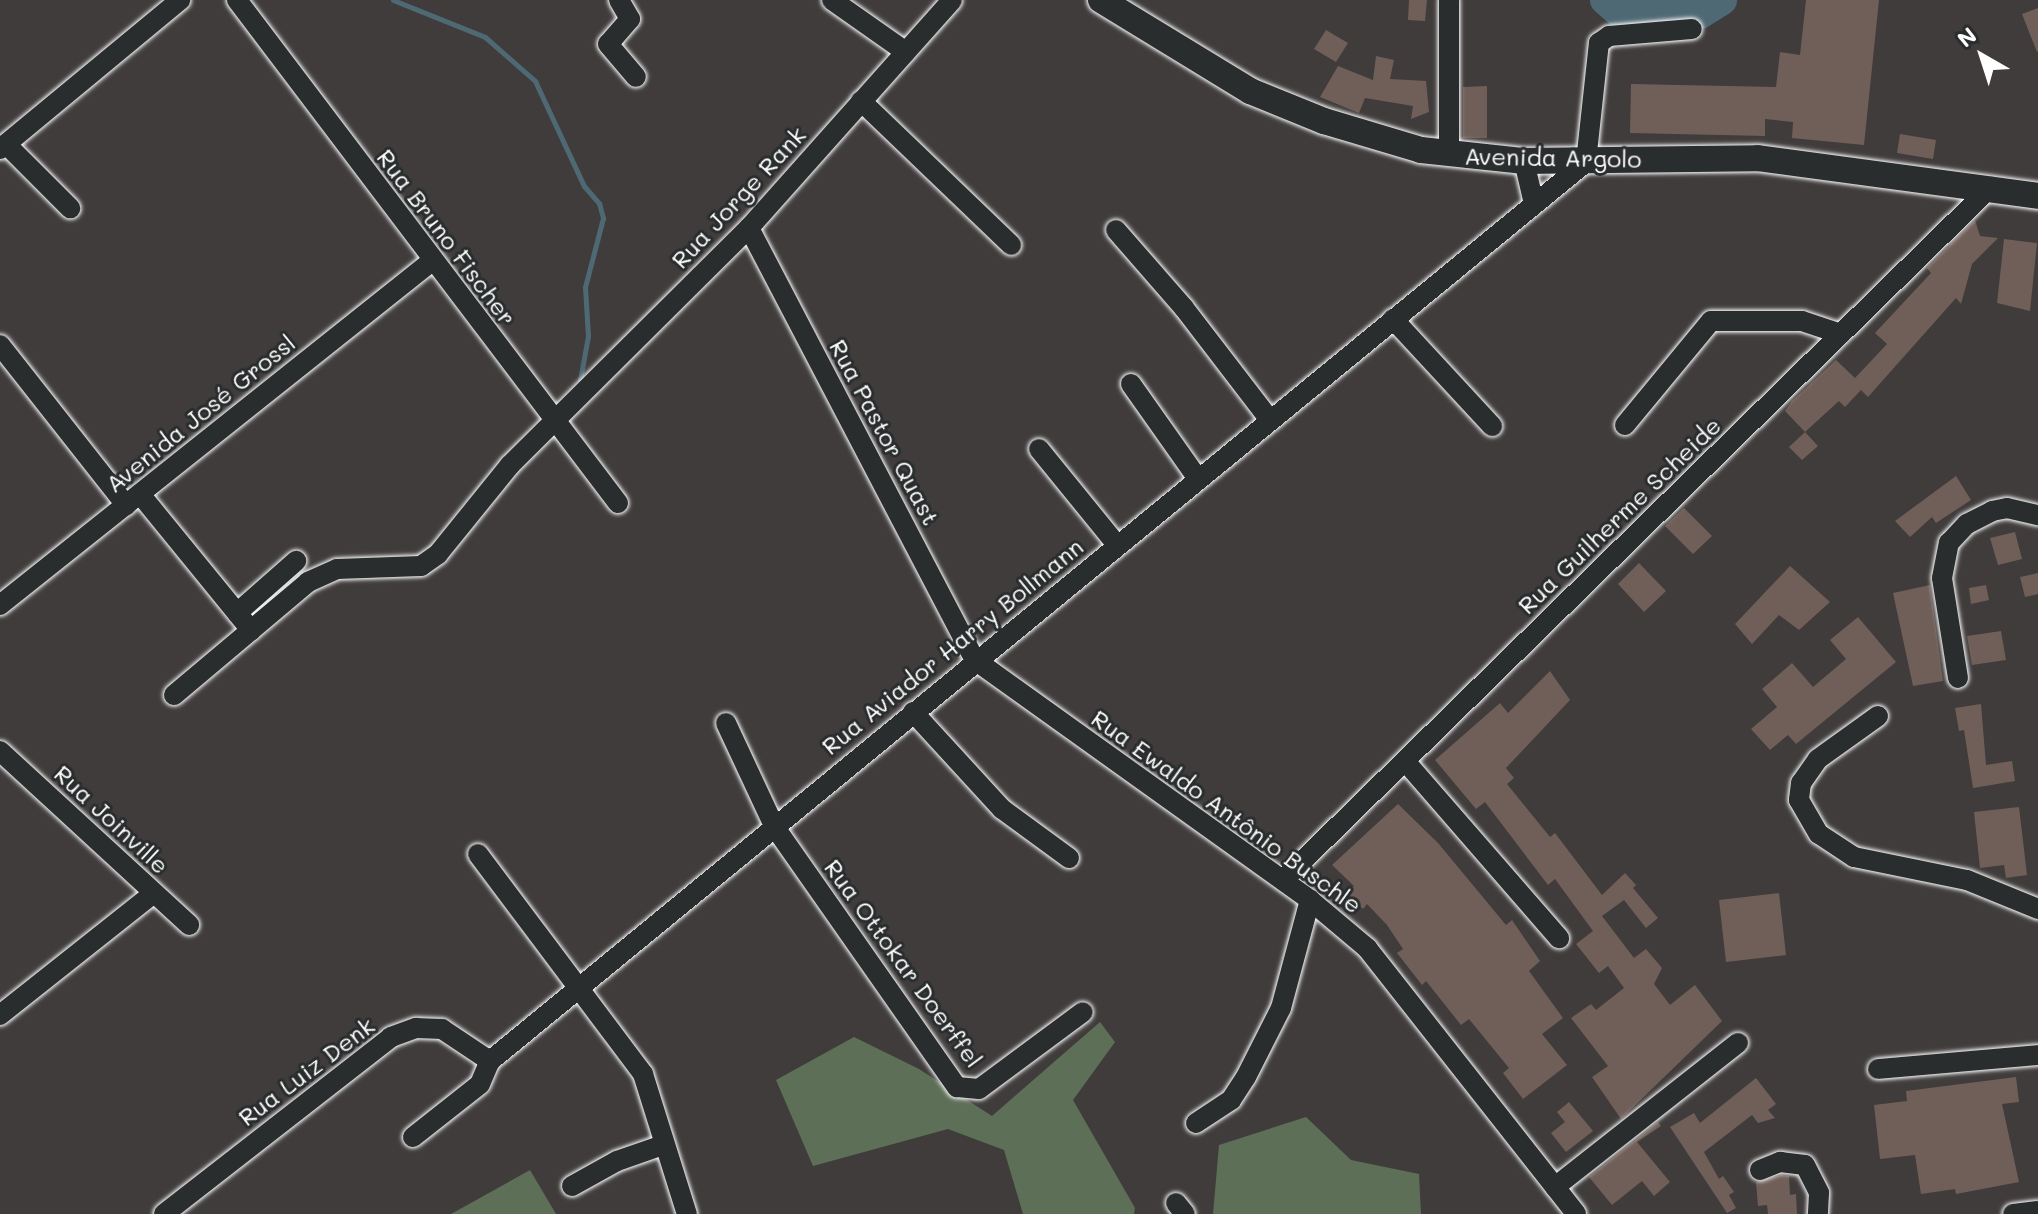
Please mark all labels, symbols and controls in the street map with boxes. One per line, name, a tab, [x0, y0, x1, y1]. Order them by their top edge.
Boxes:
north arrow	[1942, 16, 2022, 96]
text: N	[1951, 20, 1982, 53]
street label: Rua Jorge Rank	[665, 120, 811, 274]
street label: Avenida Argolo	[1464, 141, 1642, 173]
street label: Rua Bruno Fischer	[371, 143, 523, 331]
street label: Avenida José Grossl	[100, 328, 300, 498]
street label: Rua Pastor Quast	[824, 334, 946, 530]
street label: Rua Guilherme Scheide	[1512, 411, 1726, 619]
street label: Rua Aviador Harry Bollmann	[816, 532, 1088, 760]
street label: Rua Ewaldo Antônio Buschle	[1086, 703, 1368, 919]
street label: Rua Joinville	[49, 759, 175, 879]
street label: Rua Ottokar Doerffel	[819, 853, 989, 1073]
street label: Rua Luiz Denk	[232, 1011, 380, 1131]

